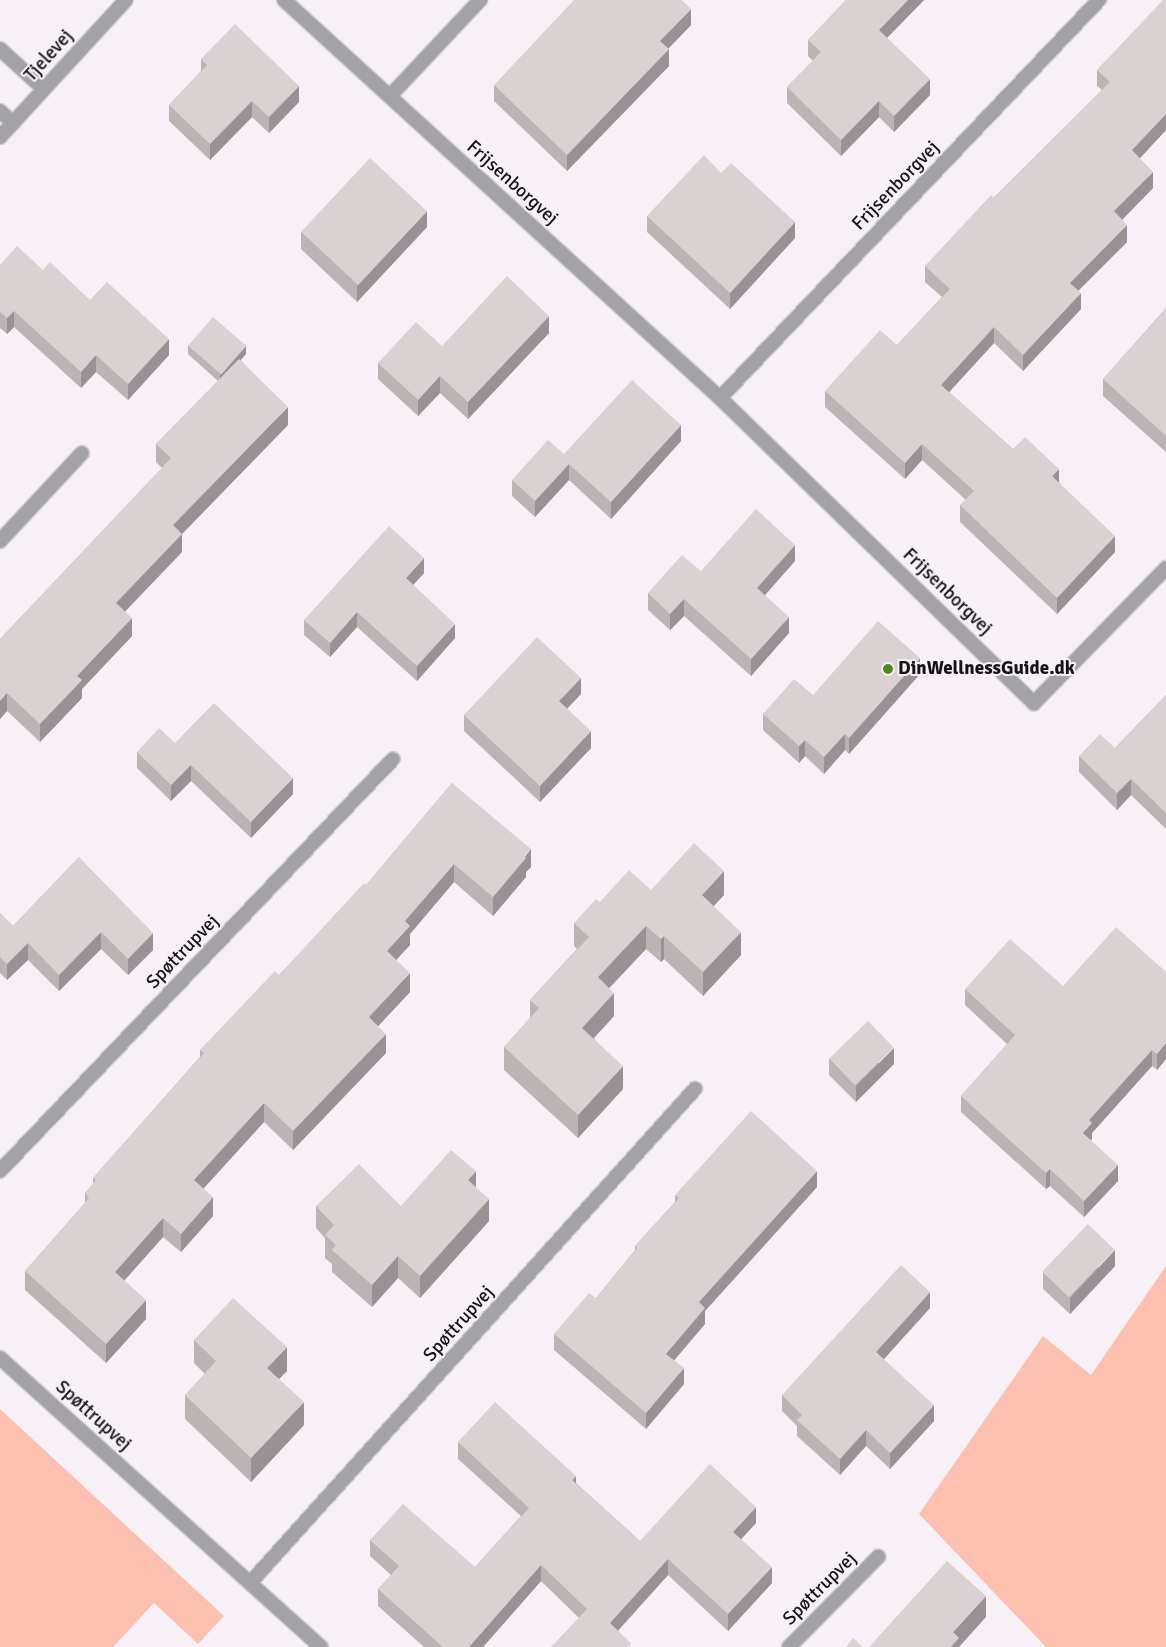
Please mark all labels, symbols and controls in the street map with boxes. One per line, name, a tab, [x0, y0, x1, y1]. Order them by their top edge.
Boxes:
street label: Tjelevej	[20, 25, 78, 87]
street label: Frijsenborgvej	[462, 136, 562, 230]
street label: Frijsenborgvej	[848, 137, 944, 235]
street label: Frijsenborgvej	[898, 544, 996, 640]
place label: DinWellnessGuide.dk	[898, 658, 1075, 680]
marker: DinWellnessGuide.dk	[882, 663, 894, 675]
street label: Spøttrupvej	[142, 910, 224, 994]
street label: Spøttrupvej	[419, 1281, 499, 1367]
street label: Spøttrupvej	[50, 1376, 136, 1456]
street label: Spøttrupvej	[779, 1548, 861, 1630]

